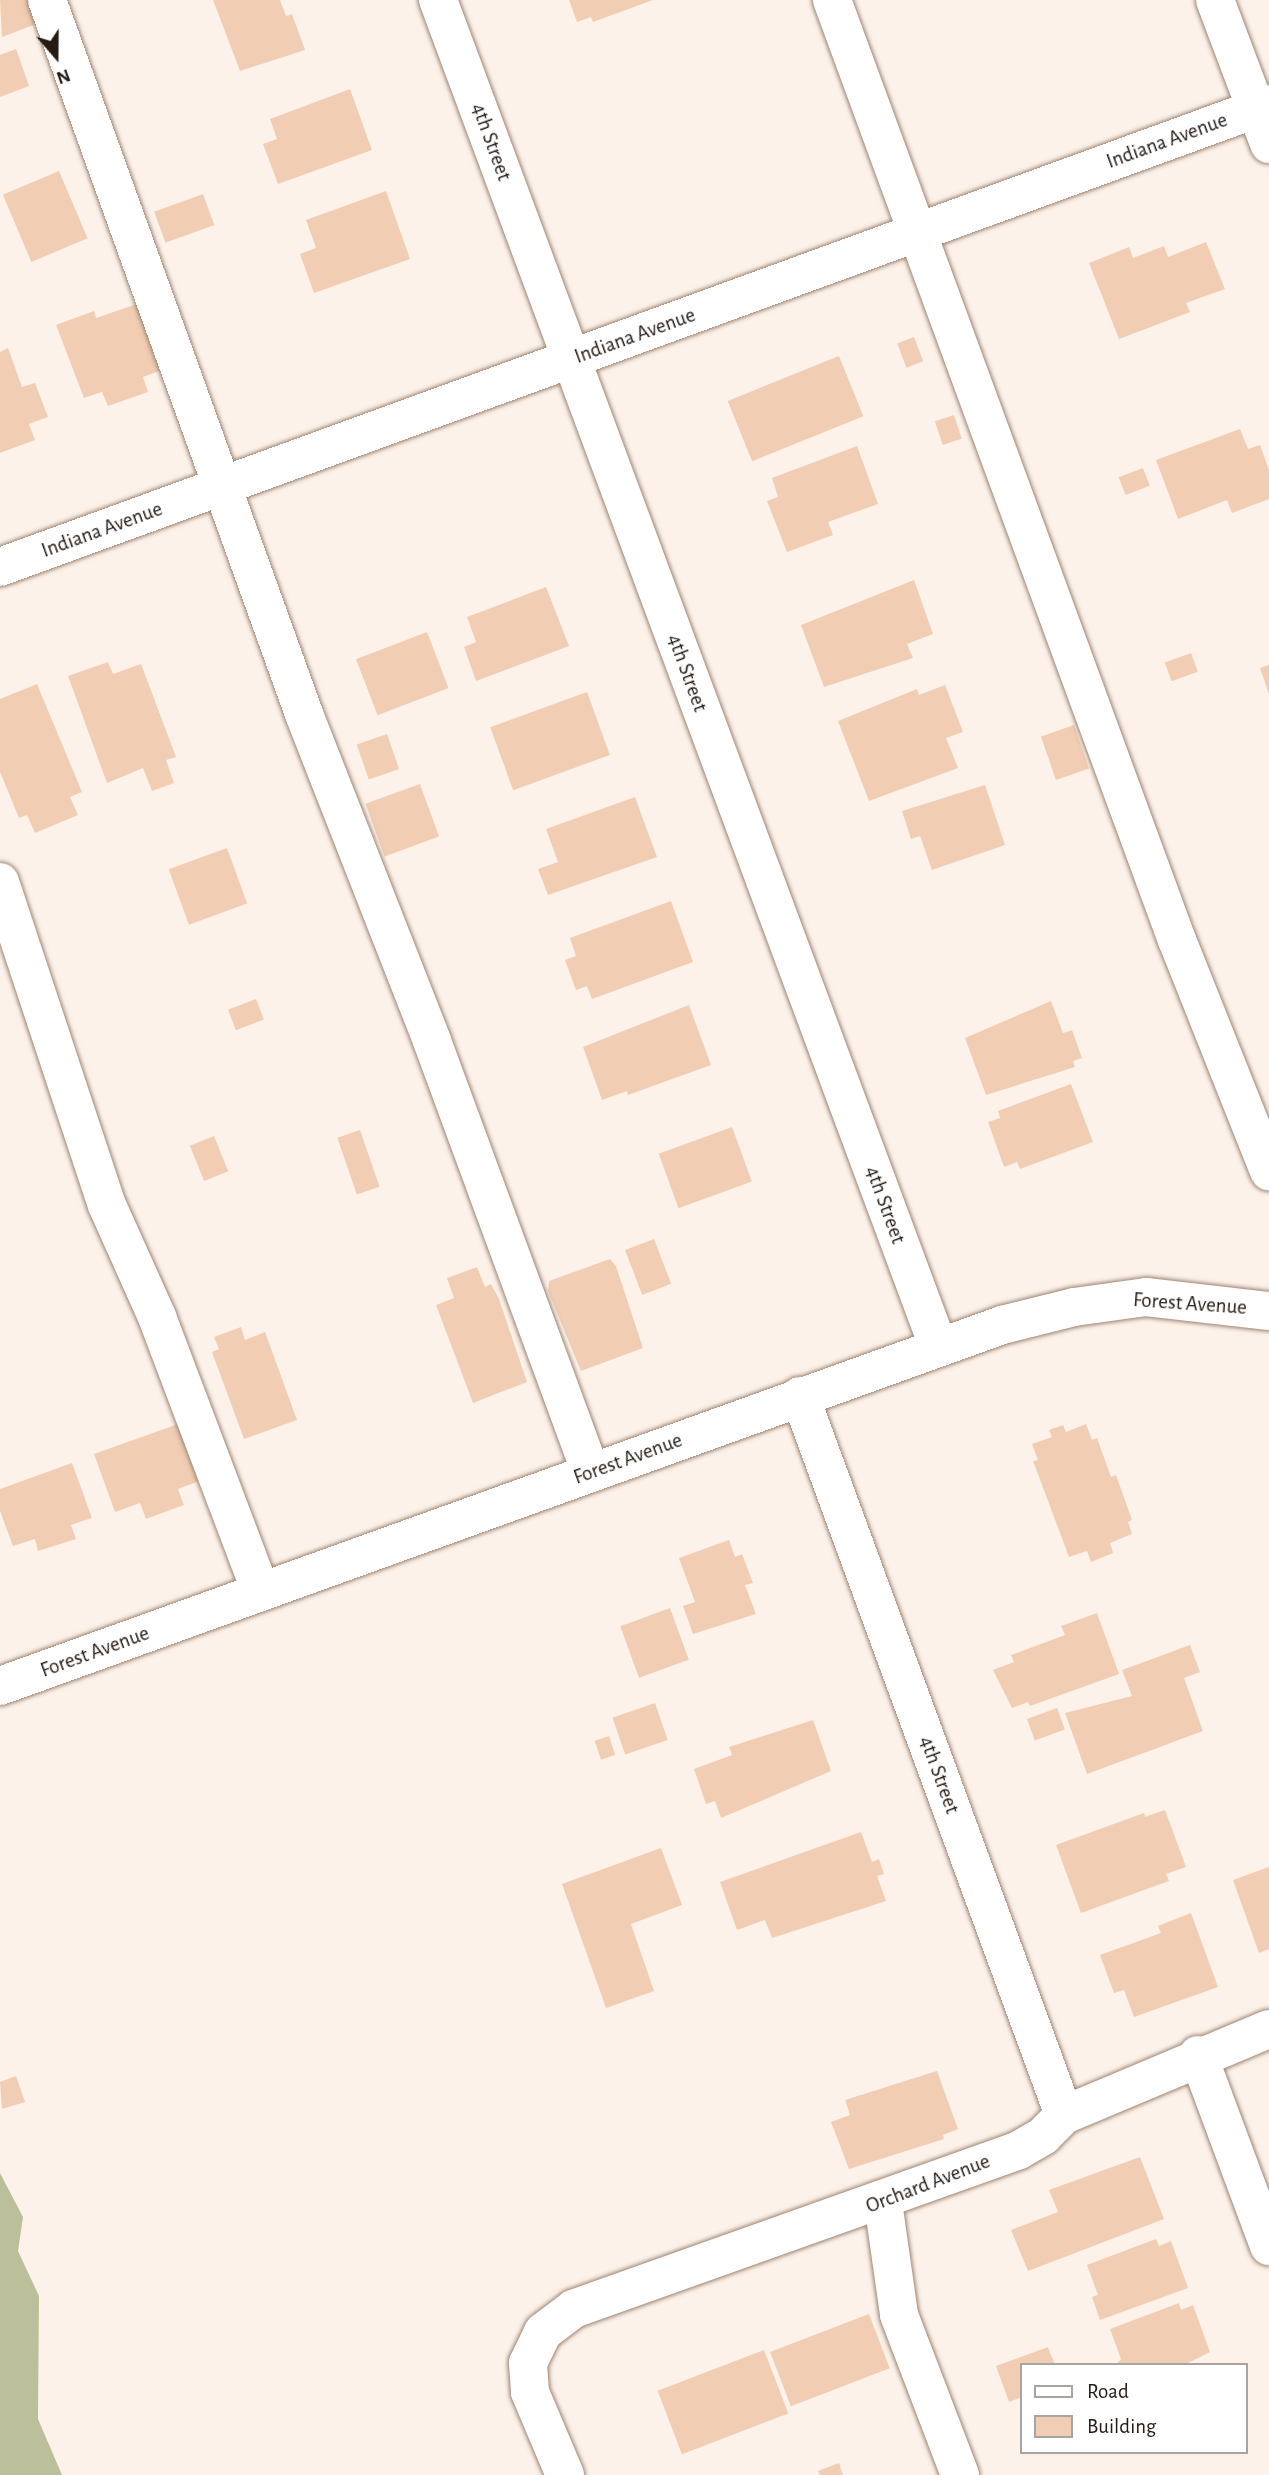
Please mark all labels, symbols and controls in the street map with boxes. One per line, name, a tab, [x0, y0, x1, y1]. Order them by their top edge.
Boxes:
north arrow	[21, 21, 91, 91]
text: N	[54, 65, 73, 87]
street label: 4th Street	[465, 100, 517, 184]
street label: Indiana Avenue	[1103, 107, 1231, 175]
street label: Indiana Avenue	[571, 302, 699, 370]
street label: Indiana Avenue	[38, 496, 166, 564]
street label: 4th Street	[661, 631, 713, 715]
street label: 4th Street	[859, 1163, 911, 1247]
street label: Forest Avenue	[1132, 1287, 1248, 1321]
street label: Forest Avenue	[570, 1428, 686, 1490]
street label: Forest Avenue	[37, 1621, 153, 1683]
street label: 4th Street	[913, 1733, 965, 1817]
street label: Orchard Avenue	[862, 2149, 994, 2219]
legend	[1020, 2363, 1248, 2454]
text: Road	[1087, 2381, 1129, 2402]
text: Building	[1087, 2416, 1156, 2437]

